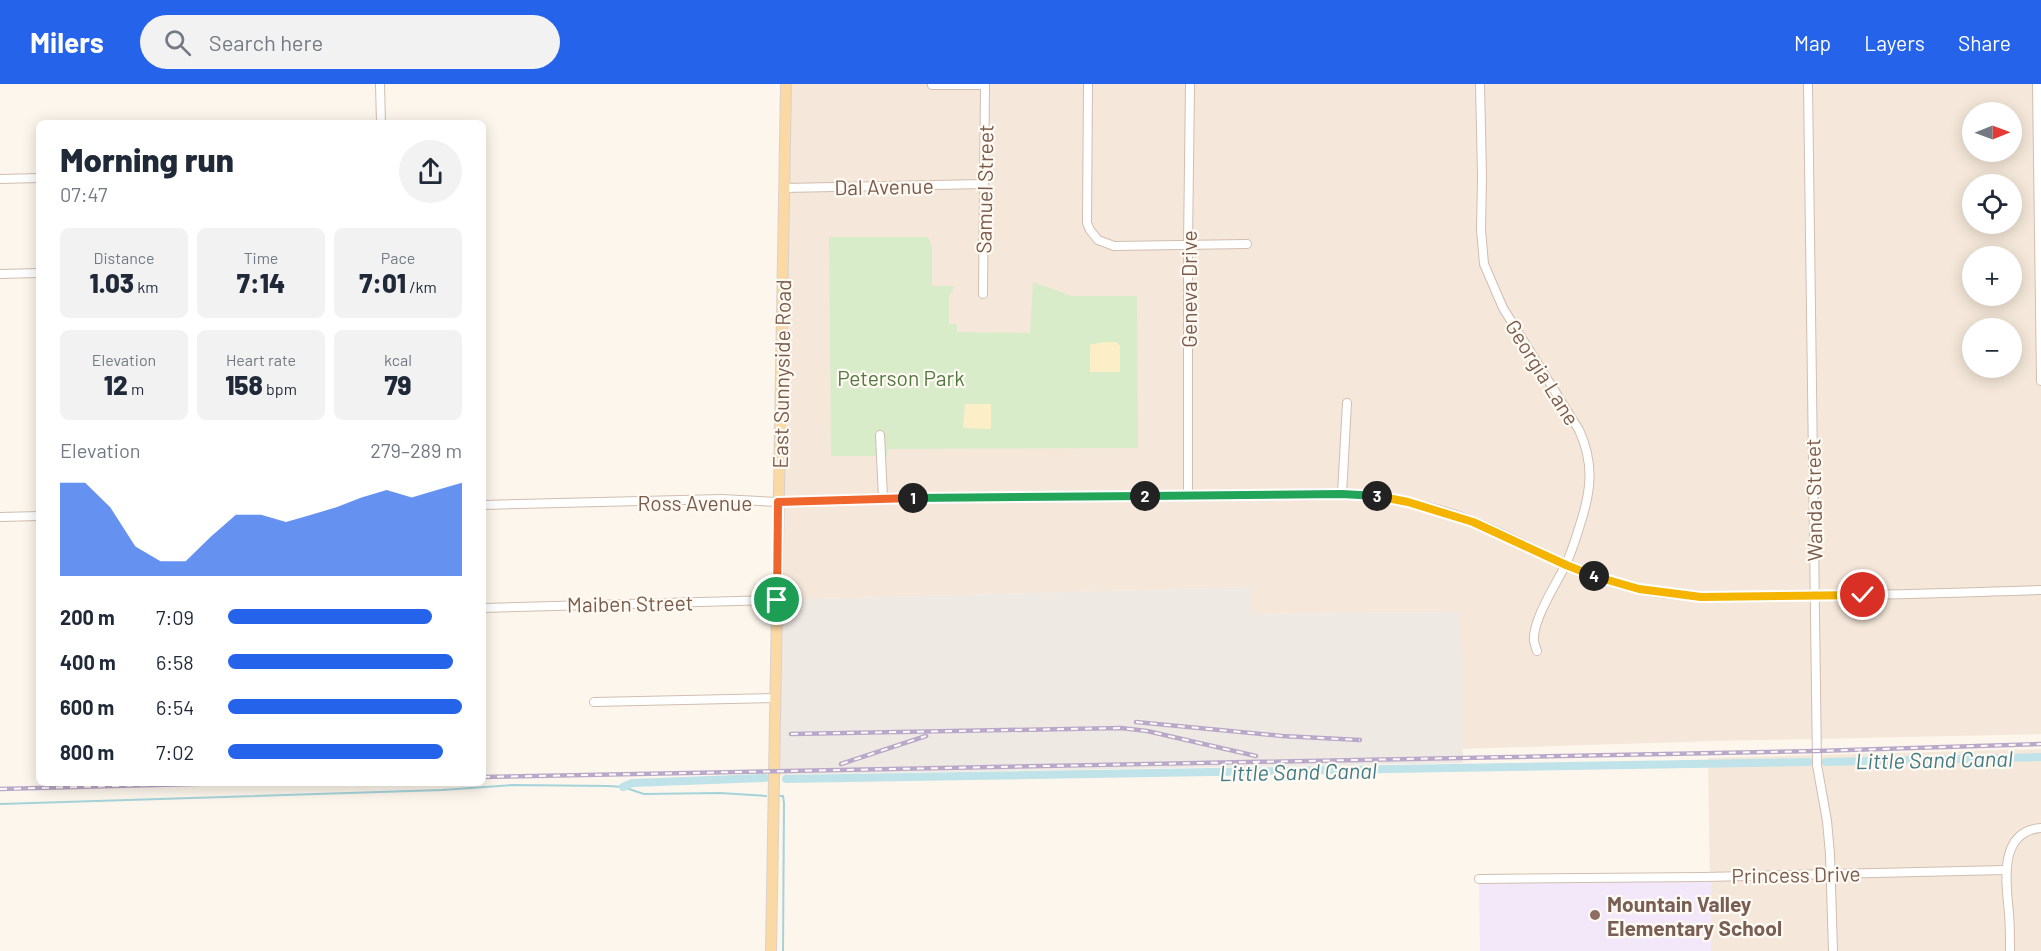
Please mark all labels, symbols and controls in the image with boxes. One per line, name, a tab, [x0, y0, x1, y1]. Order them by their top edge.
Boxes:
search box	[140, 15, 560, 69]
text: Milers	[30, 25, 104, 59]
icon: search	[161, 26, 194, 59]
text: Search here	[209, 29, 323, 55]
text: Map	[1794, 30, 1831, 55]
text: Layers	[1864, 30, 1925, 55]
text: Share	[1958, 30, 2011, 55]
north arrow	[1962, 102, 2022, 162]
map controls	[1962, 102, 2022, 378]
street label: Samuel Street	[970, 124, 998, 254]
text: Morning run	[60, 139, 234, 179]
button: share	[399, 140, 462, 203]
street label: Dal Avenue	[834, 173, 934, 199]
button: locate	[1962, 174, 2022, 234]
text: 07:47	[60, 182, 107, 206]
street label: Geneva Drive	[1176, 230, 1201, 348]
button: +	[1962, 246, 2022, 306]
text: Distance	[94, 248, 154, 267]
text: Time	[244, 248, 278, 267]
text: Pace	[381, 248, 415, 267]
text: 1.03	[89, 267, 134, 298]
text: 7:14	[237, 267, 285, 298]
text: 7:01	[359, 267, 406, 298]
text: km	[134, 277, 159, 296]
text: /km	[406, 277, 437, 296]
street label: East Sunnyside Road	[767, 279, 795, 469]
street label: Georgia Lane	[1501, 315, 1585, 429]
button: −	[1962, 318, 2022, 378]
text: Elevation	[92, 350, 156, 369]
text: Heart rate	[226, 350, 296, 369]
text: kcal	[384, 350, 412, 369]
park label: Peterson Park	[837, 365, 965, 390]
text: 12	[104, 369, 128, 400]
text: 158	[225, 369, 263, 400]
text: 79	[385, 369, 412, 400]
text: m	[128, 379, 144, 398]
text: bpm	[263, 379, 297, 398]
text: Elevation	[60, 438, 141, 462]
text: 279–289 m	[370, 438, 462, 462]
street label: Wanda Street	[1799, 438, 1827, 562]
pin: 2	[1130, 481, 1160, 511]
pin: 3	[1362, 481, 1392, 511]
pin: 1	[898, 483, 928, 513]
text: 2	[1141, 486, 1149, 505]
text: 3	[1373, 486, 1381, 505]
text: 1	[910, 488, 916, 507]
street label: Ross Avenue	[637, 490, 753, 515]
pin: 4	[1579, 561, 1609, 591]
text: 4	[1589, 566, 1599, 585]
pin	[1837, 569, 1888, 620]
pin	[751, 574, 802, 625]
icon: check	[1846, 578, 1879, 611]
icon: arrive	[760, 583, 793, 616]
street label: Maiben Street	[567, 589, 693, 617]
text: 200 m	[60, 605, 115, 629]
text: 7:09	[156, 605, 194, 629]
text: 400 m	[60, 650, 116, 674]
text: 6:58	[156, 650, 194, 674]
text: 600 m	[60, 695, 114, 719]
text: 6:54	[156, 695, 194, 719]
text: 800 m	[60, 740, 114, 764]
text: 7:02	[156, 740, 194, 764]
water label: Little Sand Canal	[1855, 745, 2013, 773]
water label: Little Sand Canal	[1219, 757, 1377, 785]
street label: Princess Drive	[1731, 860, 1861, 888]
place label: Mountain Valley Elementary School	[1607, 891, 1782, 940]
marker: Mountain Valley Elementary School	[1588, 908, 1602, 922]

